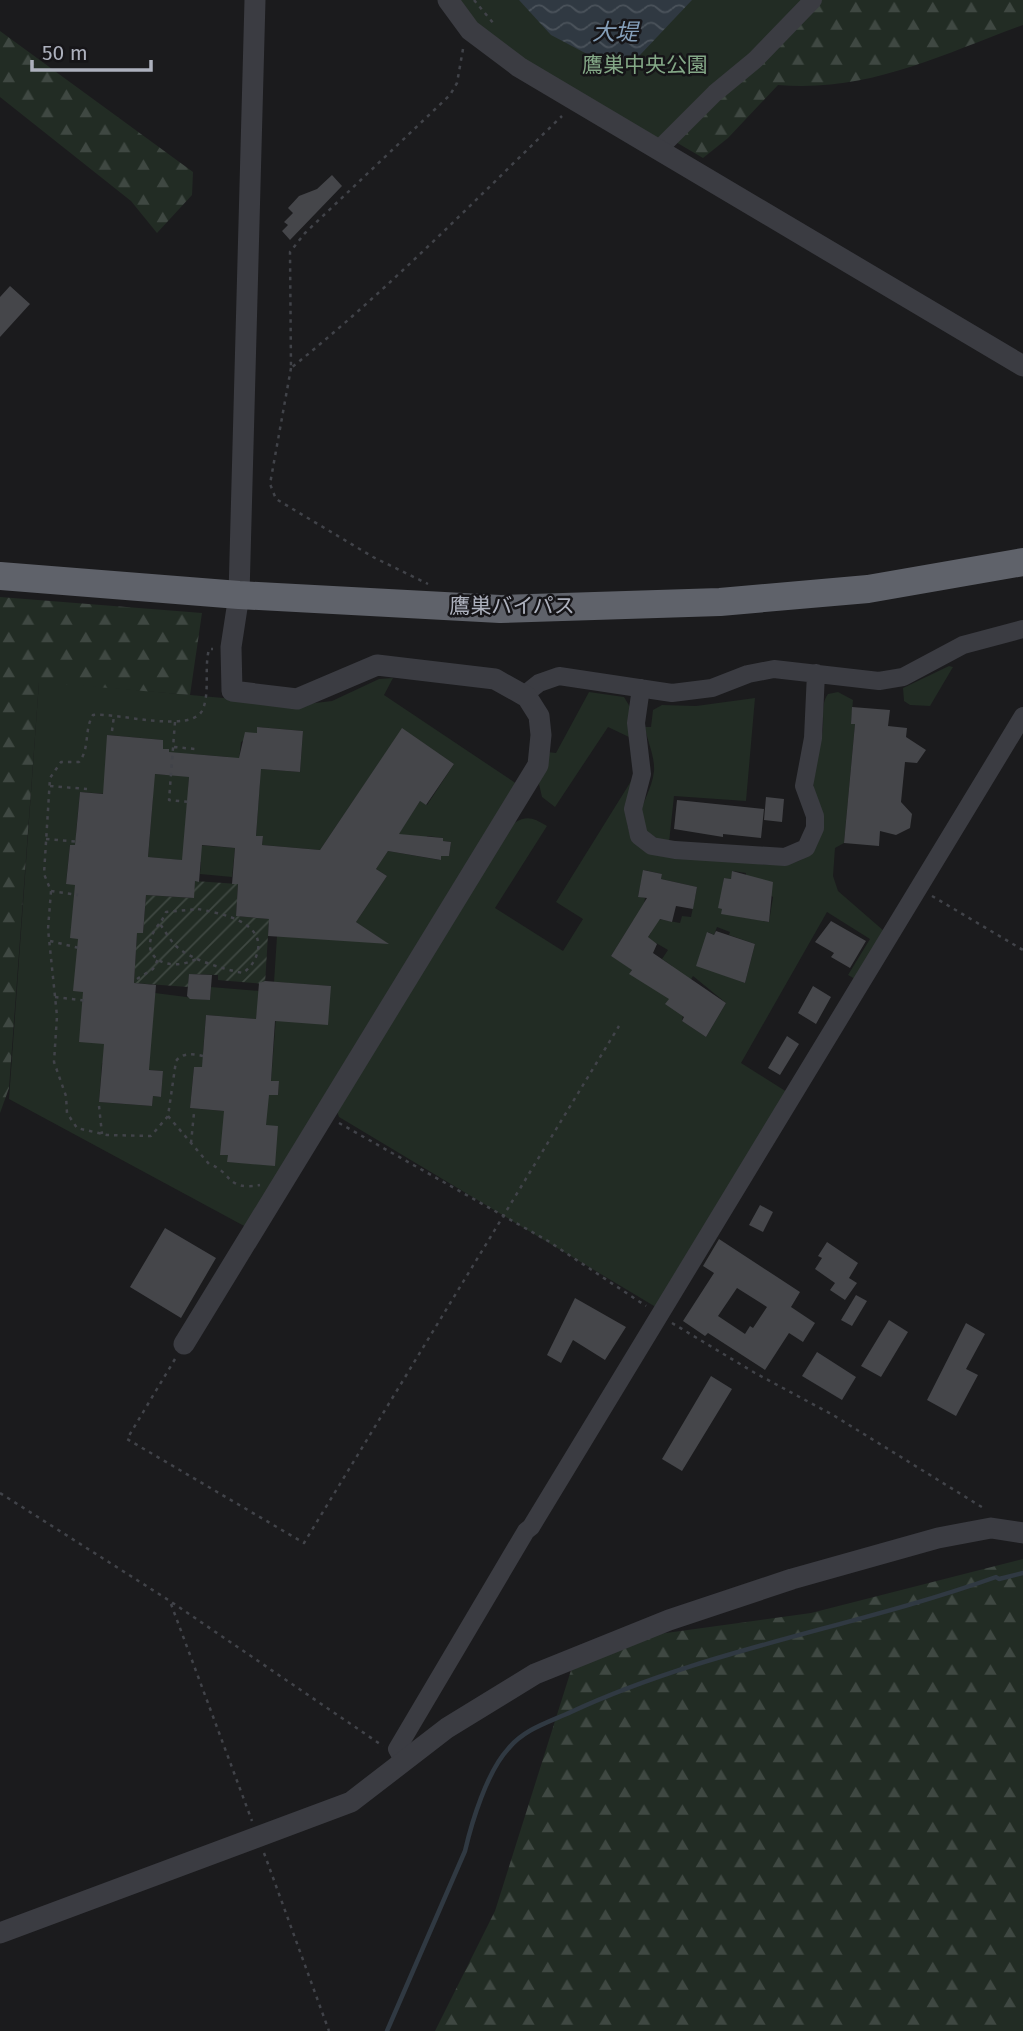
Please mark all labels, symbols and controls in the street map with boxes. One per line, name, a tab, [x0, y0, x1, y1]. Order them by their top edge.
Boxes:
water label: 大堤	[592, 18, 641, 46]
scale bar	[32, 28, 150, 72]
text: 50 m	[42, 40, 88, 66]
park label: 鷹巣中央公園	[582, 52, 708, 78]
street label: 鷹巣バイパス	[449, 593, 575, 619]

